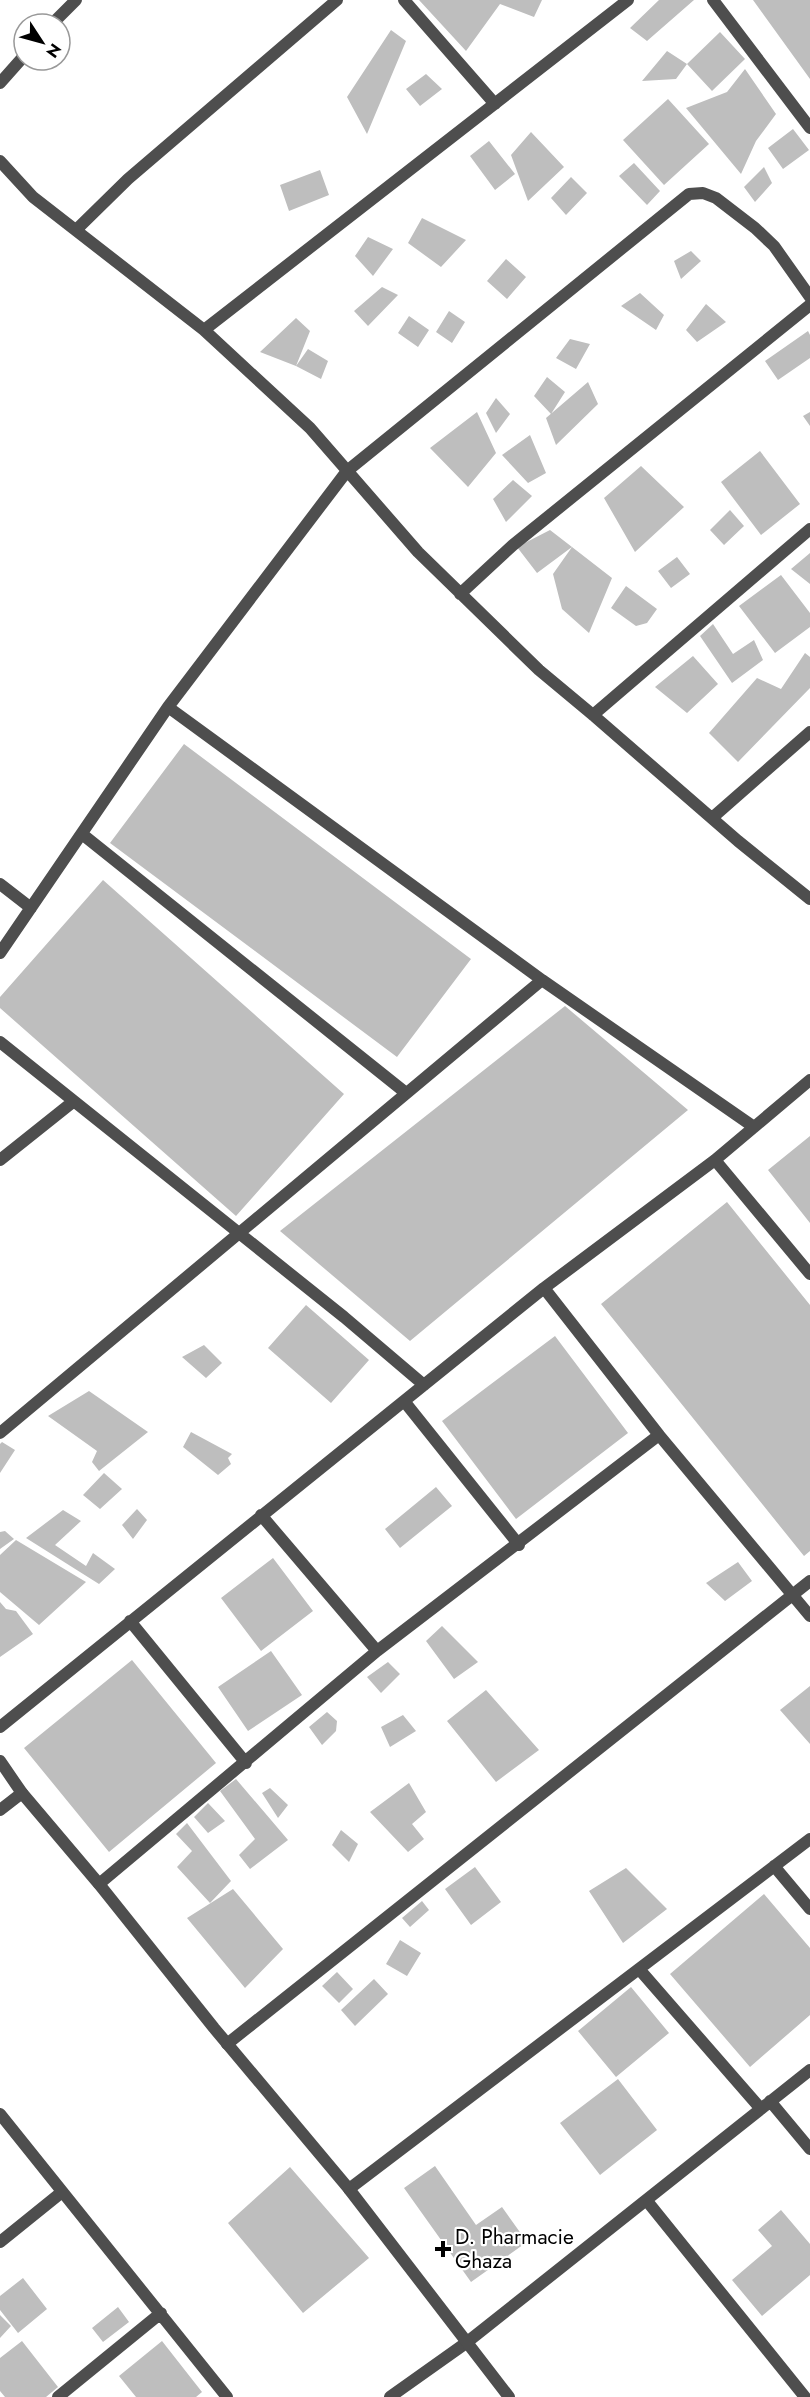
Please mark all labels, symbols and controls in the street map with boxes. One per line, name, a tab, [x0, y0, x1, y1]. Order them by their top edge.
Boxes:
north arrow	[12, 12, 72, 72]
text: N	[41, 39, 67, 62]
place label: D. Pharmacie Ghaza	[455, 2222, 574, 2276]
marker: D. Pharmacie Ghaza	[436, 2242, 450, 2256]

